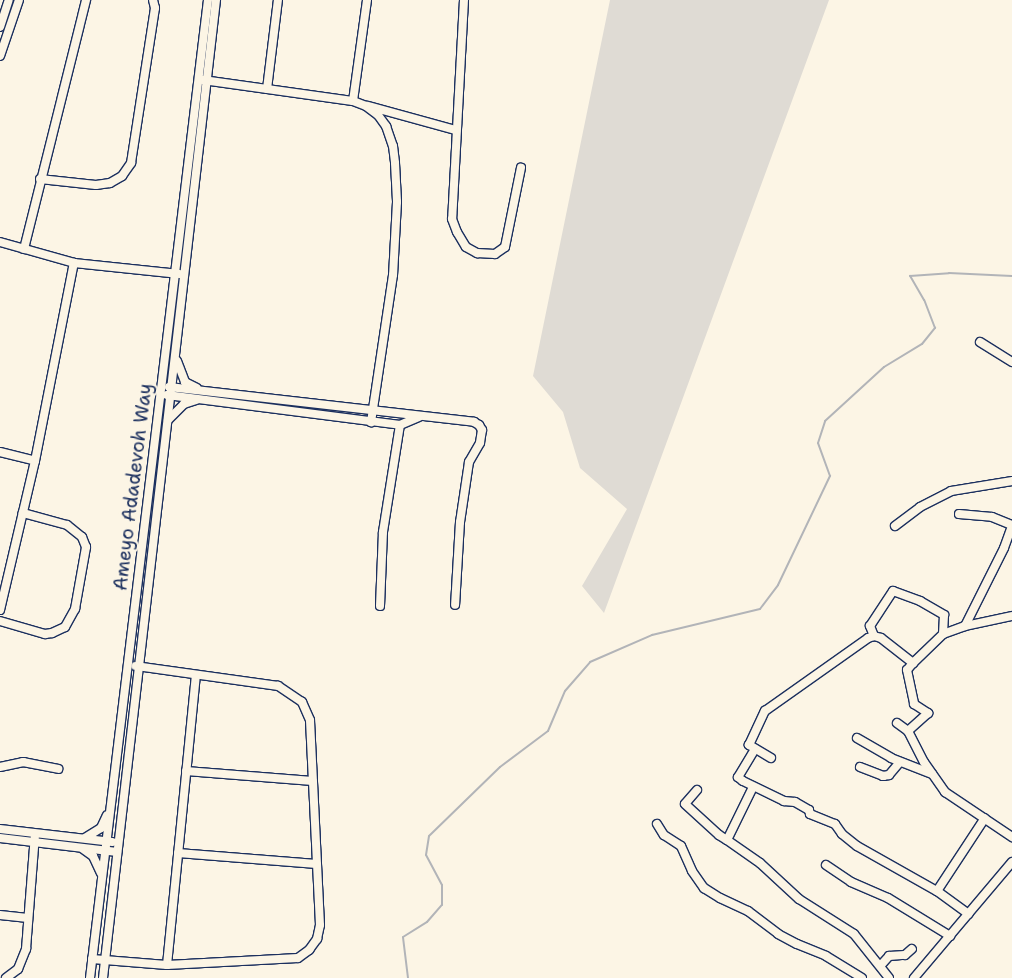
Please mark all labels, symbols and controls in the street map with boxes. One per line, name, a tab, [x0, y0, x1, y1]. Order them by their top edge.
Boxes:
street label: Ameyo Adadevoh Way	[109, 382, 157, 592]

